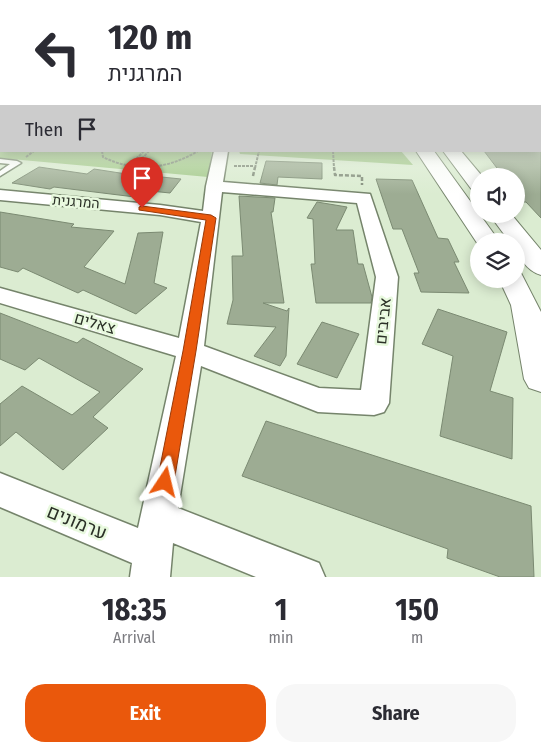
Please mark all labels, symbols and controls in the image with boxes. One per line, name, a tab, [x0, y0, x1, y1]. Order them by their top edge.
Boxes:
text: 120 m	[108, 16, 192, 58]
icon: left	[25, 20, 90, 85]
text: המרגנית	[108, 60, 183, 87]
icon: arrive	[73, 115, 101, 143]
text: Then	[25, 118, 63, 141]
pin	[121, 157, 163, 208]
icon: arrive	[128, 164, 156, 192]
map controls	[470, 168, 525, 288]
button: sound	[470, 168, 525, 223]
street label: המרגנית	[52, 191, 100, 213]
button: layers	[470, 233, 525, 288]
street label: אביבים	[371, 297, 395, 345]
street label: צאלים	[72, 308, 118, 338]
position arrow	[138, 455, 190, 507]
street label: ערמונים	[44, 500, 110, 544]
text: 18:35	[102, 592, 167, 628]
text: 1	[275, 592, 287, 628]
text: 150	[395, 592, 439, 628]
text: Arrival	[113, 628, 156, 647]
text: min	[269, 628, 293, 647]
text: m	[411, 628, 423, 647]
button: Exit	[25, 684, 266, 742]
button: Share	[276, 684, 516, 742]

